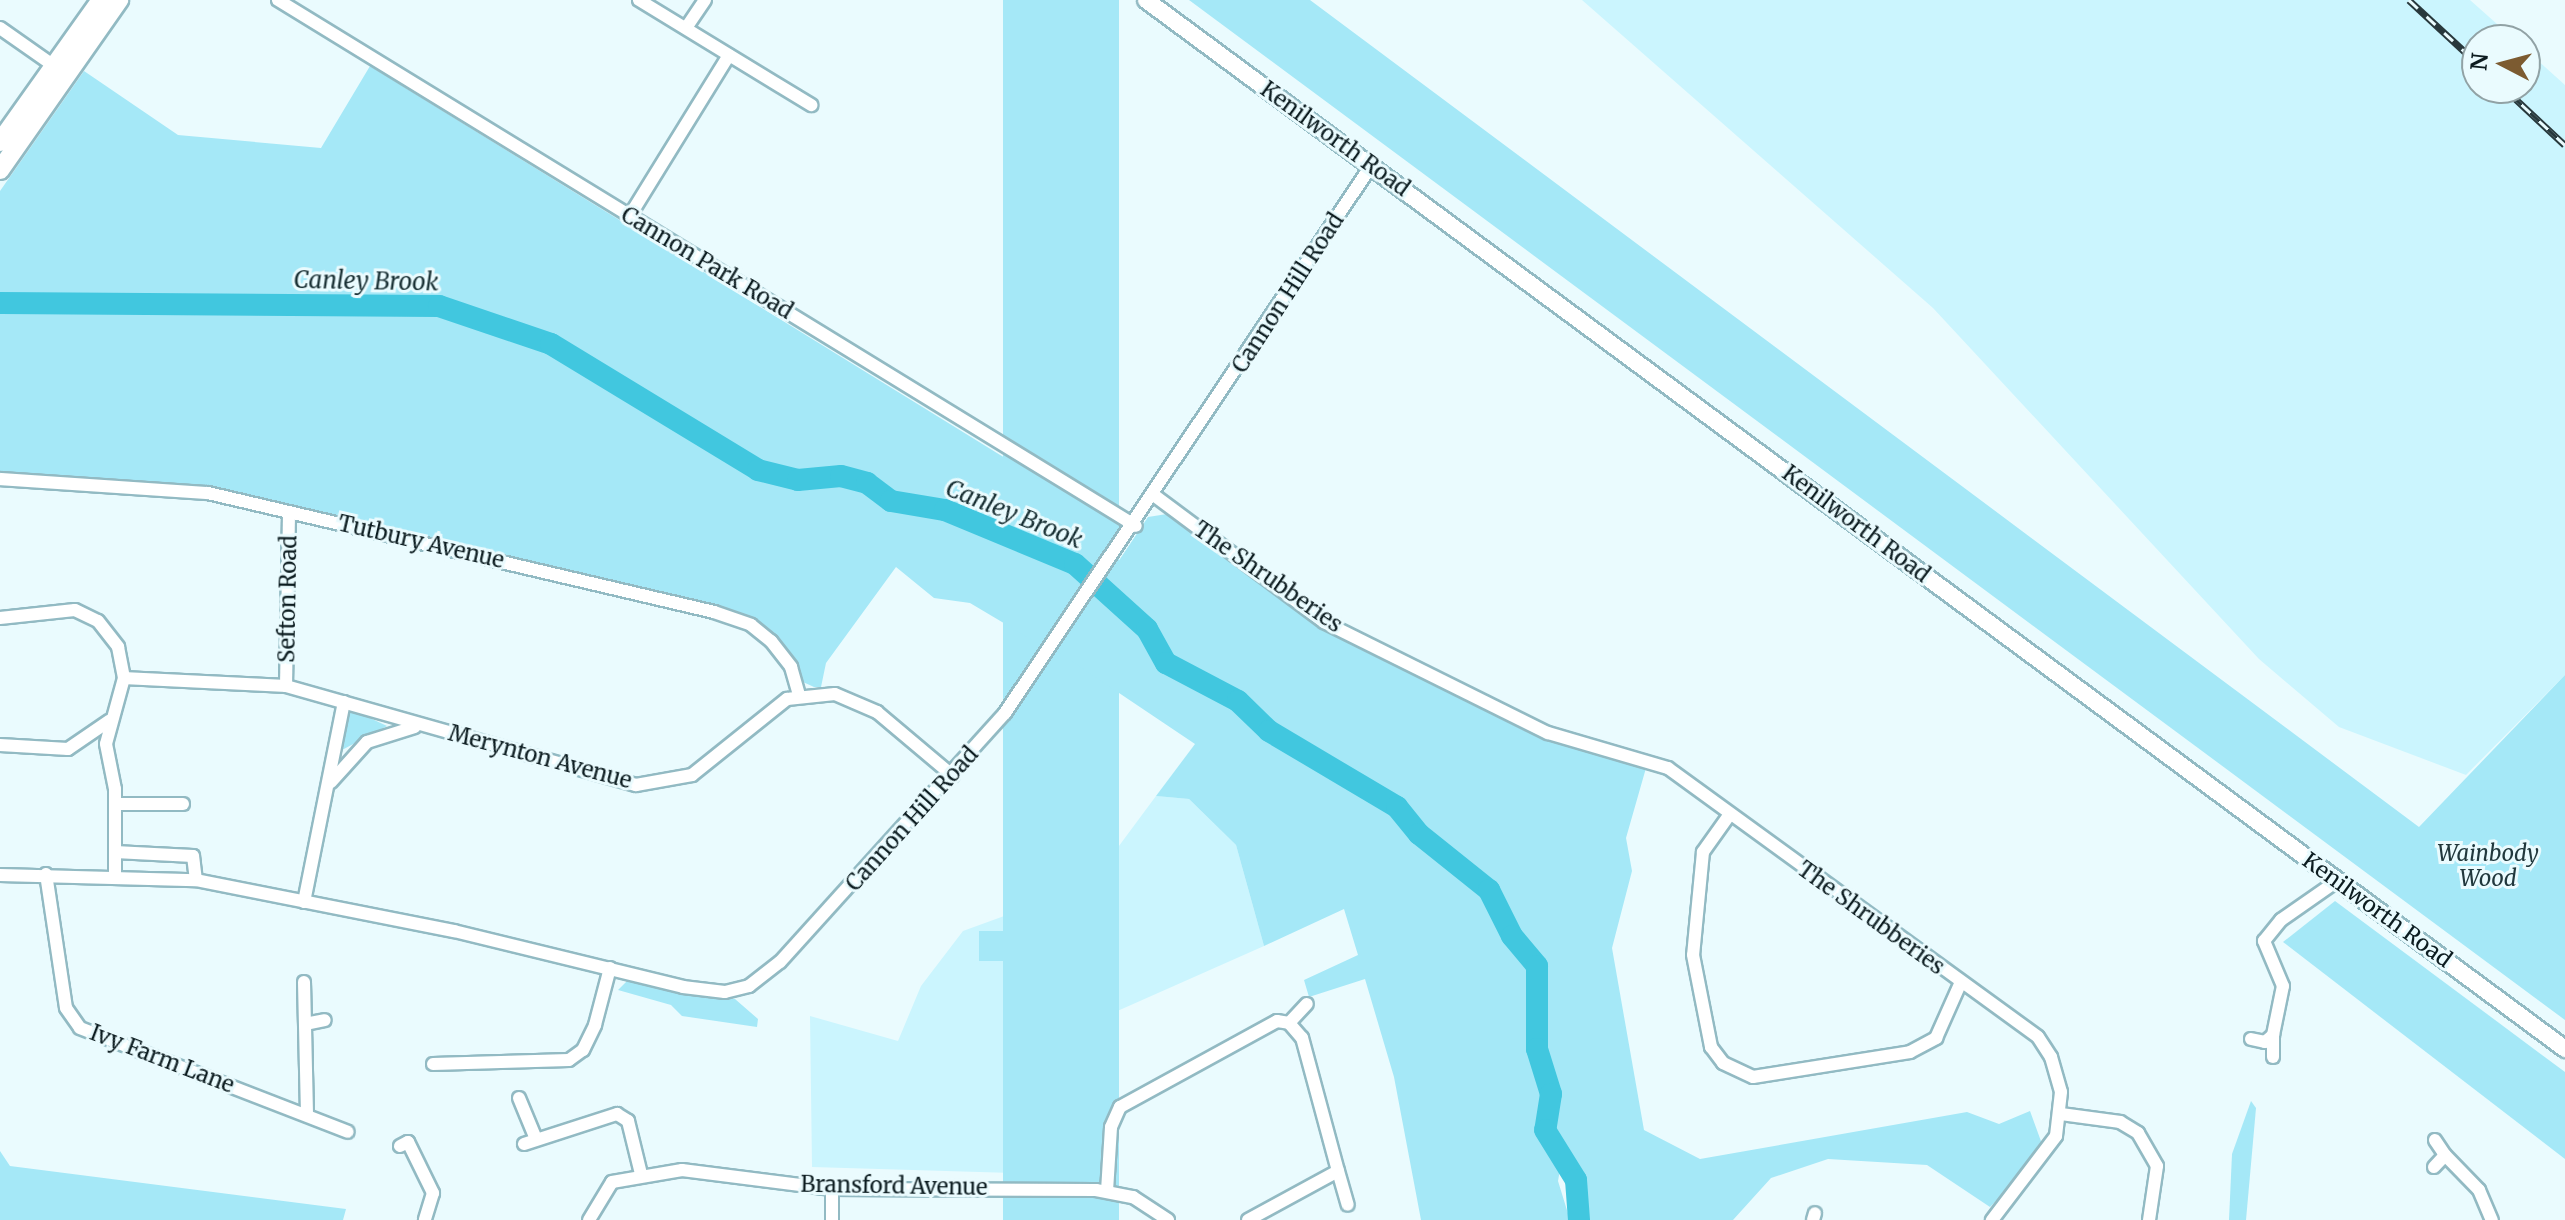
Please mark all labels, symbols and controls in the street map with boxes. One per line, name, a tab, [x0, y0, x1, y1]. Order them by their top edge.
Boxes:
north arrow	[2461, 24, 2541, 104]
text: N	[2464, 52, 2494, 72]
street label: Kenilworth Road	[1255, 76, 1415, 202]
street label: Cannon Park Road	[616, 201, 798, 325]
street label: Cannon Hill Road	[1227, 208, 1349, 378]
water label: Canley Brook	[293, 265, 439, 297]
street label: Kenilworth Road	[1777, 460, 1935, 588]
water label: Canley Brook	[941, 473, 1087, 555]
street label: Tutbury Avenue	[335, 510, 507, 574]
street label: The Shrubberies	[1189, 516, 1347, 638]
street label: Sefton Road	[274, 535, 302, 663]
street label: Merynton Avenue	[446, 720, 634, 794]
street label: Cannon Hill Road	[840, 741, 984, 897]
park label: Wainbody Wood	[2437, 840, 2539, 892]
street label: Kenilworth Road	[2297, 847, 2457, 973]
street label: The Shrubberies	[1792, 856, 1950, 980]
street label: Ivy Farm Lane	[86, 1019, 238, 1099]
street label: Bransford Avenue	[800, 1171, 988, 1201]

